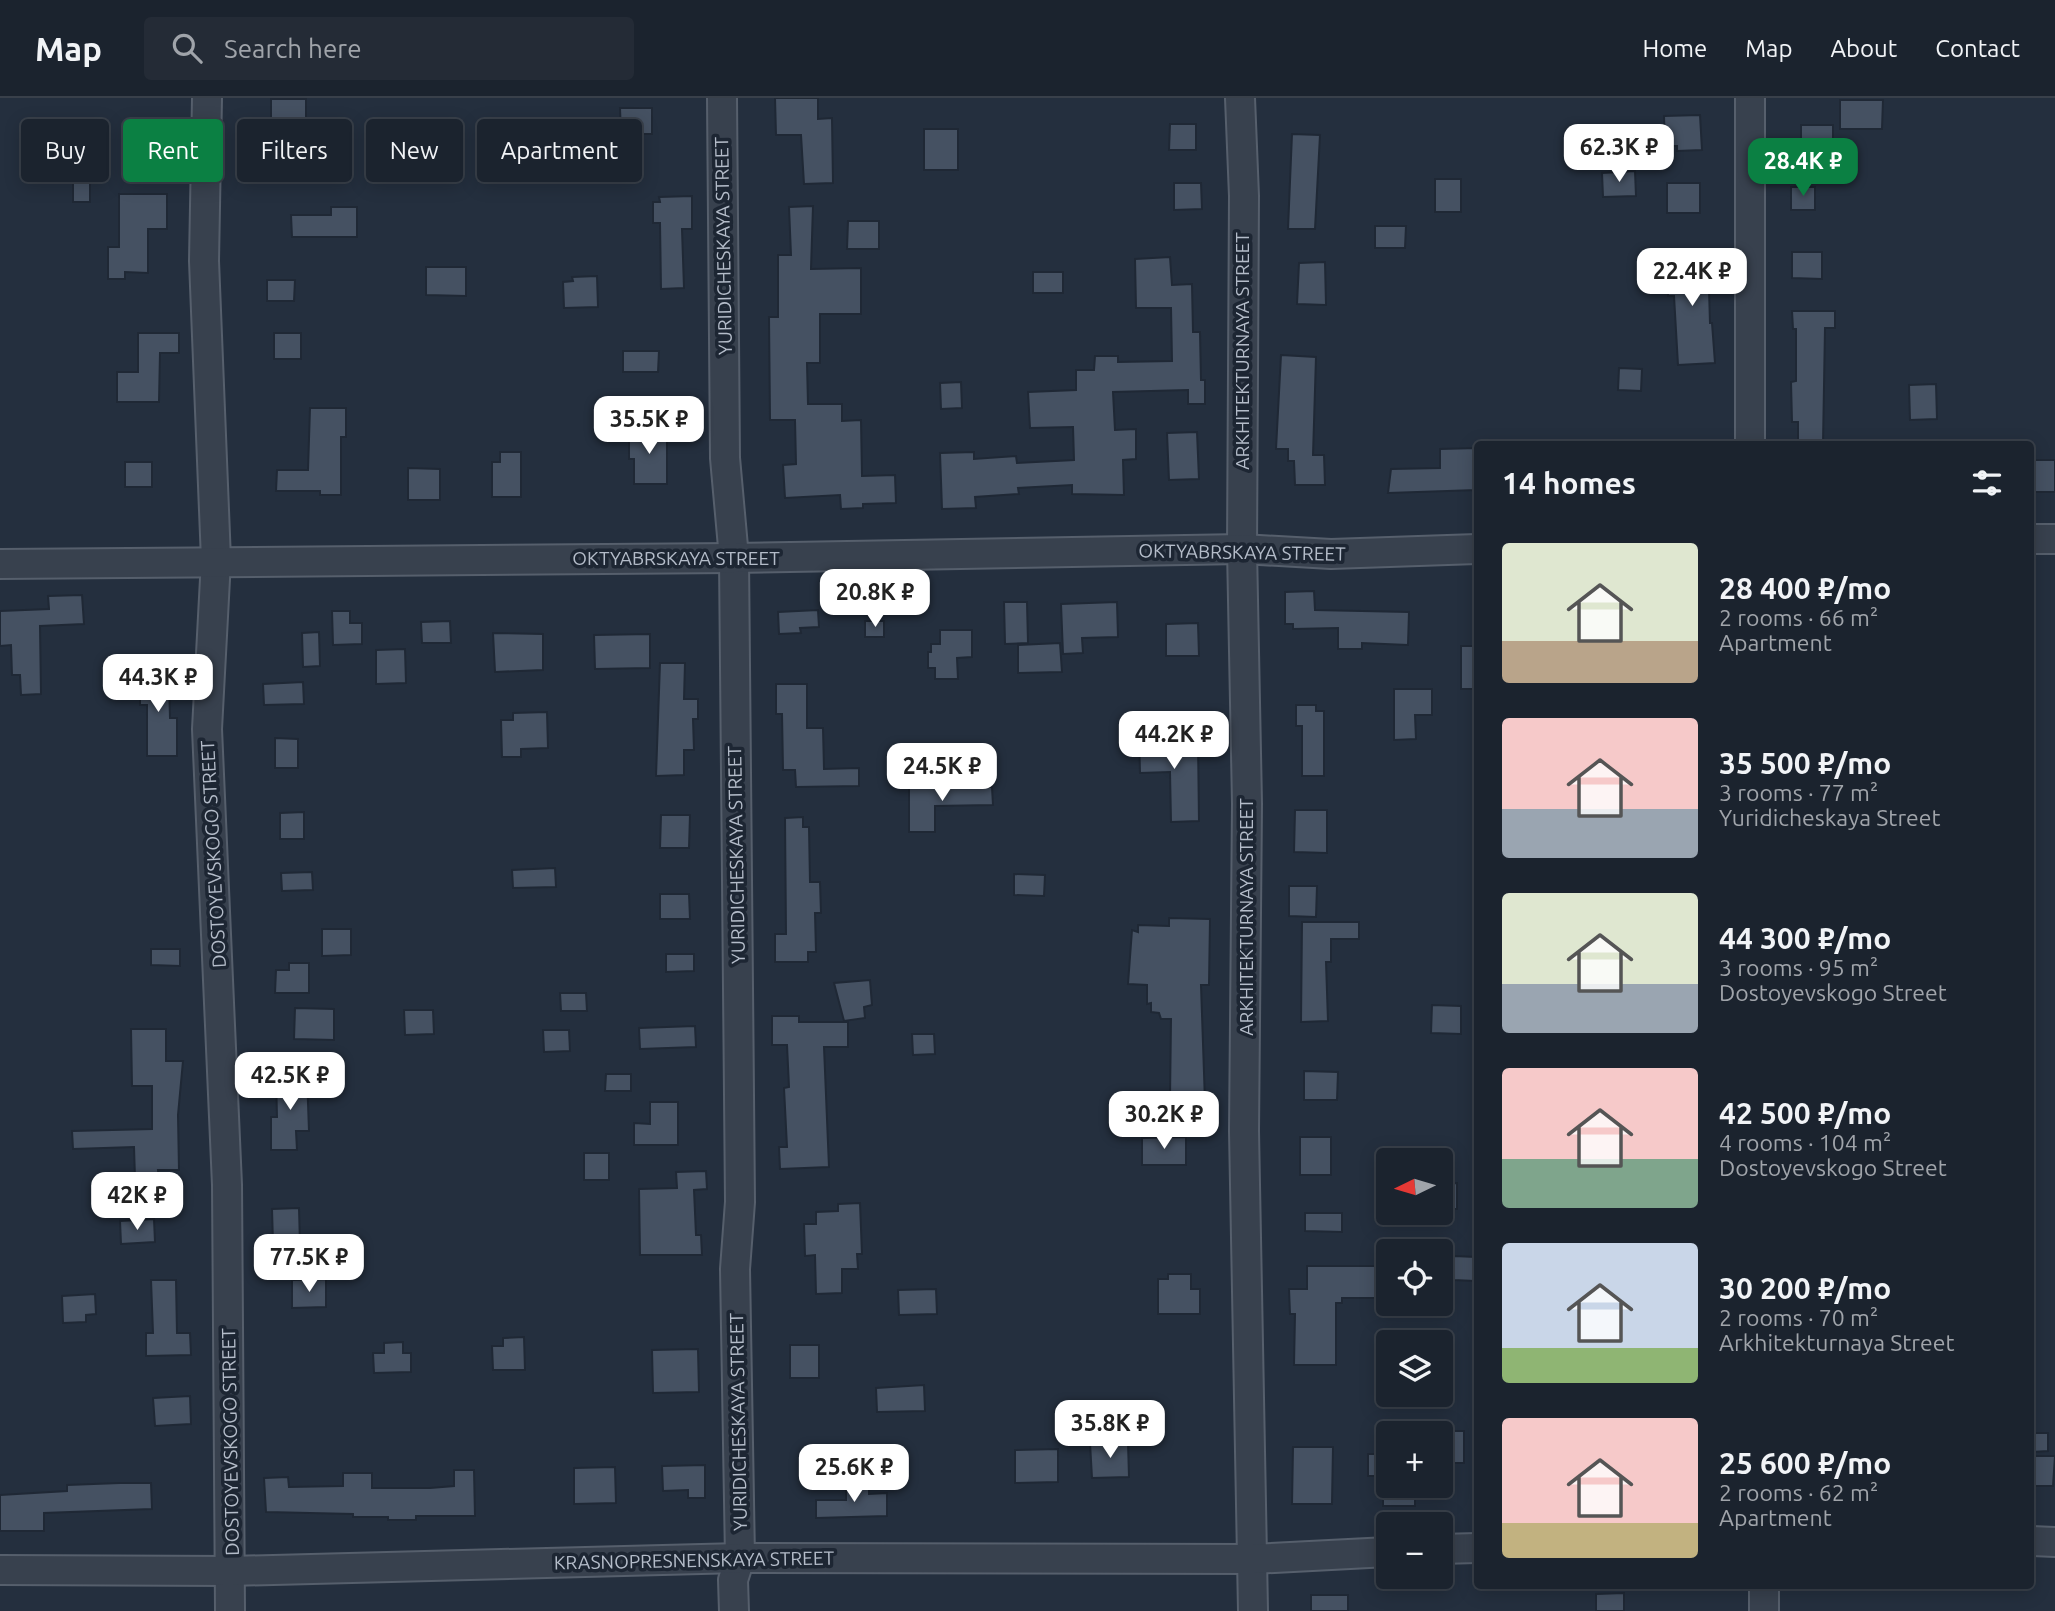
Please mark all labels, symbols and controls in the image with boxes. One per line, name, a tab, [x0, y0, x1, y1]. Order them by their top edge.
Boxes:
search box	[144, 17, 634, 80]
icon: search	[168, 29, 206, 67]
text: Map	[35, 30, 102, 67]
text: Search here	[224, 34, 362, 63]
text: Home	[1642, 35, 1707, 62]
text: Map	[1745, 35, 1792, 62]
text: About	[1830, 35, 1897, 62]
text: Contact	[1935, 35, 2020, 62]
chip: Buy	[21, 119, 109, 182]
chip: Rent	[123, 119, 223, 182]
chip: Filters	[237, 119, 352, 182]
chip: New	[366, 119, 463, 182]
chip: Apartment	[477, 119, 642, 182]
pin: 62.3K ₽	[1554, 125, 1684, 184]
text: 62.3K ₽	[1580, 134, 1658, 159]
street label: YURIDICHESKAYA STREET	[710, 136, 736, 355]
pin: 28.4K ₽	[1738, 139, 1868, 198]
text: 28.4K ₽	[1764, 148, 1842, 173]
street label: ARKHITEKTURNAYA STREET	[1231, 232, 1253, 470]
pin: 22.4K ₽	[1627, 248, 1757, 308]
text: 22.4K ₽	[1653, 258, 1731, 283]
pin: 35.5K ₽	[584, 396, 714, 456]
text: 35.5K ₽	[610, 406, 688, 431]
icon: filters	[1968, 464, 2006, 502]
text: 14 homes	[1502, 466, 1636, 500]
street label: OKTYABRSKAYA STREET	[1138, 539, 1346, 565]
street label: OKTYABRSKAYA STREET	[572, 547, 780, 569]
pin: 20.8K ₽	[810, 570, 940, 629]
icon: home	[1558, 571, 1642, 655]
text: 28 400 ₽/mo	[1719, 571, 1891, 605]
text: 20.8K ₽	[836, 579, 914, 604]
text: 2 rooms · 66 m²	[1719, 605, 1878, 630]
text: Apartment	[1719, 630, 1832, 655]
pin: 44.3K ₽	[93, 654, 223, 714]
text: 44.3K ₽	[119, 664, 197, 689]
pin: 44.2K ₽	[1109, 712, 1239, 771]
text: 44.2K ₽	[1135, 721, 1213, 746]
street label: DOSTOYEVSKOGO STREET	[196, 739, 230, 968]
pin: 24.5K ₽	[877, 744, 1007, 803]
street label: YURIDICHESKAYA STREET	[723, 745, 749, 964]
icon: home	[1558, 746, 1642, 830]
text: 35 500 ₽/mo	[1719, 746, 1891, 780]
text: 24.5K ₽	[903, 753, 981, 778]
text: 3 rooms · 77 m²	[1719, 780, 1878, 805]
street label: ARKHITEKTURNAYA STREET	[1235, 798, 1257, 1036]
text: Yuridicheskaya Street	[1719, 805, 1941, 830]
icon: home	[1558, 921, 1642, 1005]
text: 44 300 ₽/mo	[1719, 921, 1891, 955]
text: 3 rooms · 95 m²	[1719, 955, 1878, 980]
text: Dostoyevskogo Street	[1719, 980, 1947, 1005]
pin: 42.5K ₽	[225, 1052, 355, 1112]
text: 42.5K ₽	[251, 1062, 329, 1087]
pin: 30.2K ₽	[1099, 1091, 1229, 1151]
icon: home	[1558, 1096, 1642, 1180]
text: 42 500 ₽/mo	[1719, 1096, 1891, 1130]
text: 30.2K ₽	[1125, 1101, 1203, 1126]
text: 4 rooms · 104 m²	[1719, 1130, 1891, 1155]
north arrow	[1376, 1148, 1452, 1225]
map controls	[1376, 1148, 1453, 1589]
text: Dostoyevskogo Street	[1719, 1155, 1947, 1180]
pin: 42K ₽	[88, 1172, 186, 1232]
text: 42K ₽	[107, 1182, 167, 1207]
pin: 77.5K ₽	[244, 1234, 374, 1294]
button: locate	[1376, 1239, 1453, 1316]
text: 77.5K ₽	[270, 1244, 348, 1269]
icon: home	[1558, 1271, 1642, 1355]
text: 30 200 ₽/mo	[1719, 1271, 1891, 1305]
text: 2 rooms · 70 m²	[1719, 1305, 1878, 1330]
street label: YURIDICHESKAYA STREET	[725, 1312, 751, 1531]
street label: DOSTOYEVSKOGO STREET	[217, 1327, 243, 1556]
button: layers	[1376, 1330, 1453, 1407]
text: Arkhitekturnaya Street	[1719, 1330, 1954, 1355]
pin: 35.8K ₽	[1045, 1400, 1175, 1460]
text: 35.8K ₽	[1071, 1410, 1149, 1435]
button: +	[1376, 1421, 1453, 1498]
pin: 25.6K ₽	[789, 1444, 919, 1504]
icon: home	[1558, 1446, 1642, 1530]
text: 25 600 ₽/mo	[1719, 1446, 1891, 1480]
text: 25.6K ₽	[815, 1454, 893, 1479]
text: 2 rooms · 62 m²	[1719, 1480, 1878, 1505]
text: Apartment	[1719, 1505, 1832, 1530]
button: −	[1376, 1512, 1453, 1589]
street label: KRASNOPRESNENSKAYA STREET	[554, 1547, 835, 1573]

